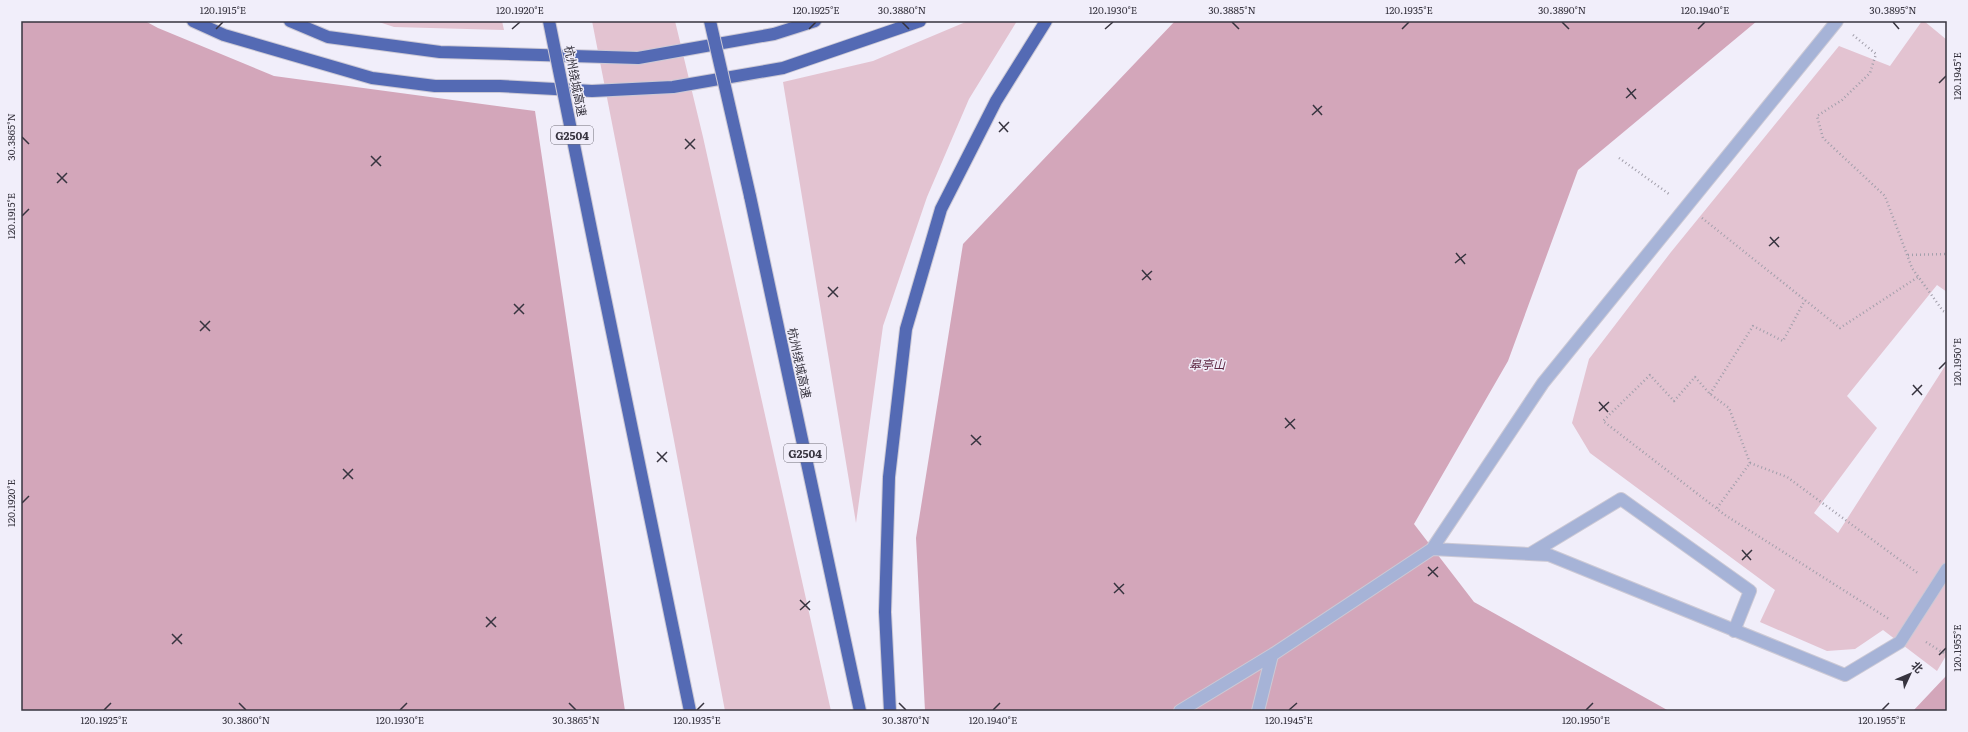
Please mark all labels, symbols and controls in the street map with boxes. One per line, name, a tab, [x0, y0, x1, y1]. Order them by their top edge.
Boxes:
text: 120.1915°E	[200, 2, 246, 17]
text: 120.1920°E	[496, 2, 544, 17]
text: 120.1925°E	[792, 2, 840, 17]
text: 30.3880°N	[878, 2, 926, 17]
text: 120.1930°E	[1089, 2, 1137, 17]
text: 30.3885°N	[1208, 2, 1256, 17]
text: 120.1935°E	[1385, 2, 1433, 17]
text: 30.3890°N	[1538, 2, 1586, 17]
text: 120.1940°E	[1681, 2, 1729, 17]
text: 30.3895°N	[1869, 2, 1917, 17]
street label: 杭州绕城高速	[560, 44, 592, 118]
text: 120.1945°E	[1949, 52, 1964, 100]
text: 30.3865°N	[3, 113, 18, 161]
road number: G2504	[551, 126, 593, 144]
text: 120.1915°E	[3, 193, 18, 239]
street label: 杭州绕城高速	[784, 326, 816, 400]
text: 120.1950°E	[1949, 338, 1964, 386]
park label: 皋亭山	[1189, 355, 1226, 373]
road number: G2504	[784, 444, 826, 462]
text: 120.1920°E	[3, 479, 18, 527]
text: 120.1955°E	[1949, 624, 1964, 672]
north arrow	[1890, 654, 1930, 694]
text: 北	[1908, 657, 1927, 676]
text: 120.1925°E	[80, 712, 128, 727]
text: 30.3860°N	[222, 712, 270, 727]
text: 120.1930°E	[376, 712, 424, 727]
text: 30.3865°N	[552, 712, 600, 727]
text: 120.1935°E	[673, 712, 721, 727]
text: 30.3870°N	[882, 712, 930, 727]
text: 120.1940°E	[969, 712, 1017, 727]
text: 120.1945°E	[1265, 712, 1313, 727]
text: 120.1950°E	[1562, 712, 1610, 727]
text: 120.1955°E	[1858, 712, 1906, 727]

